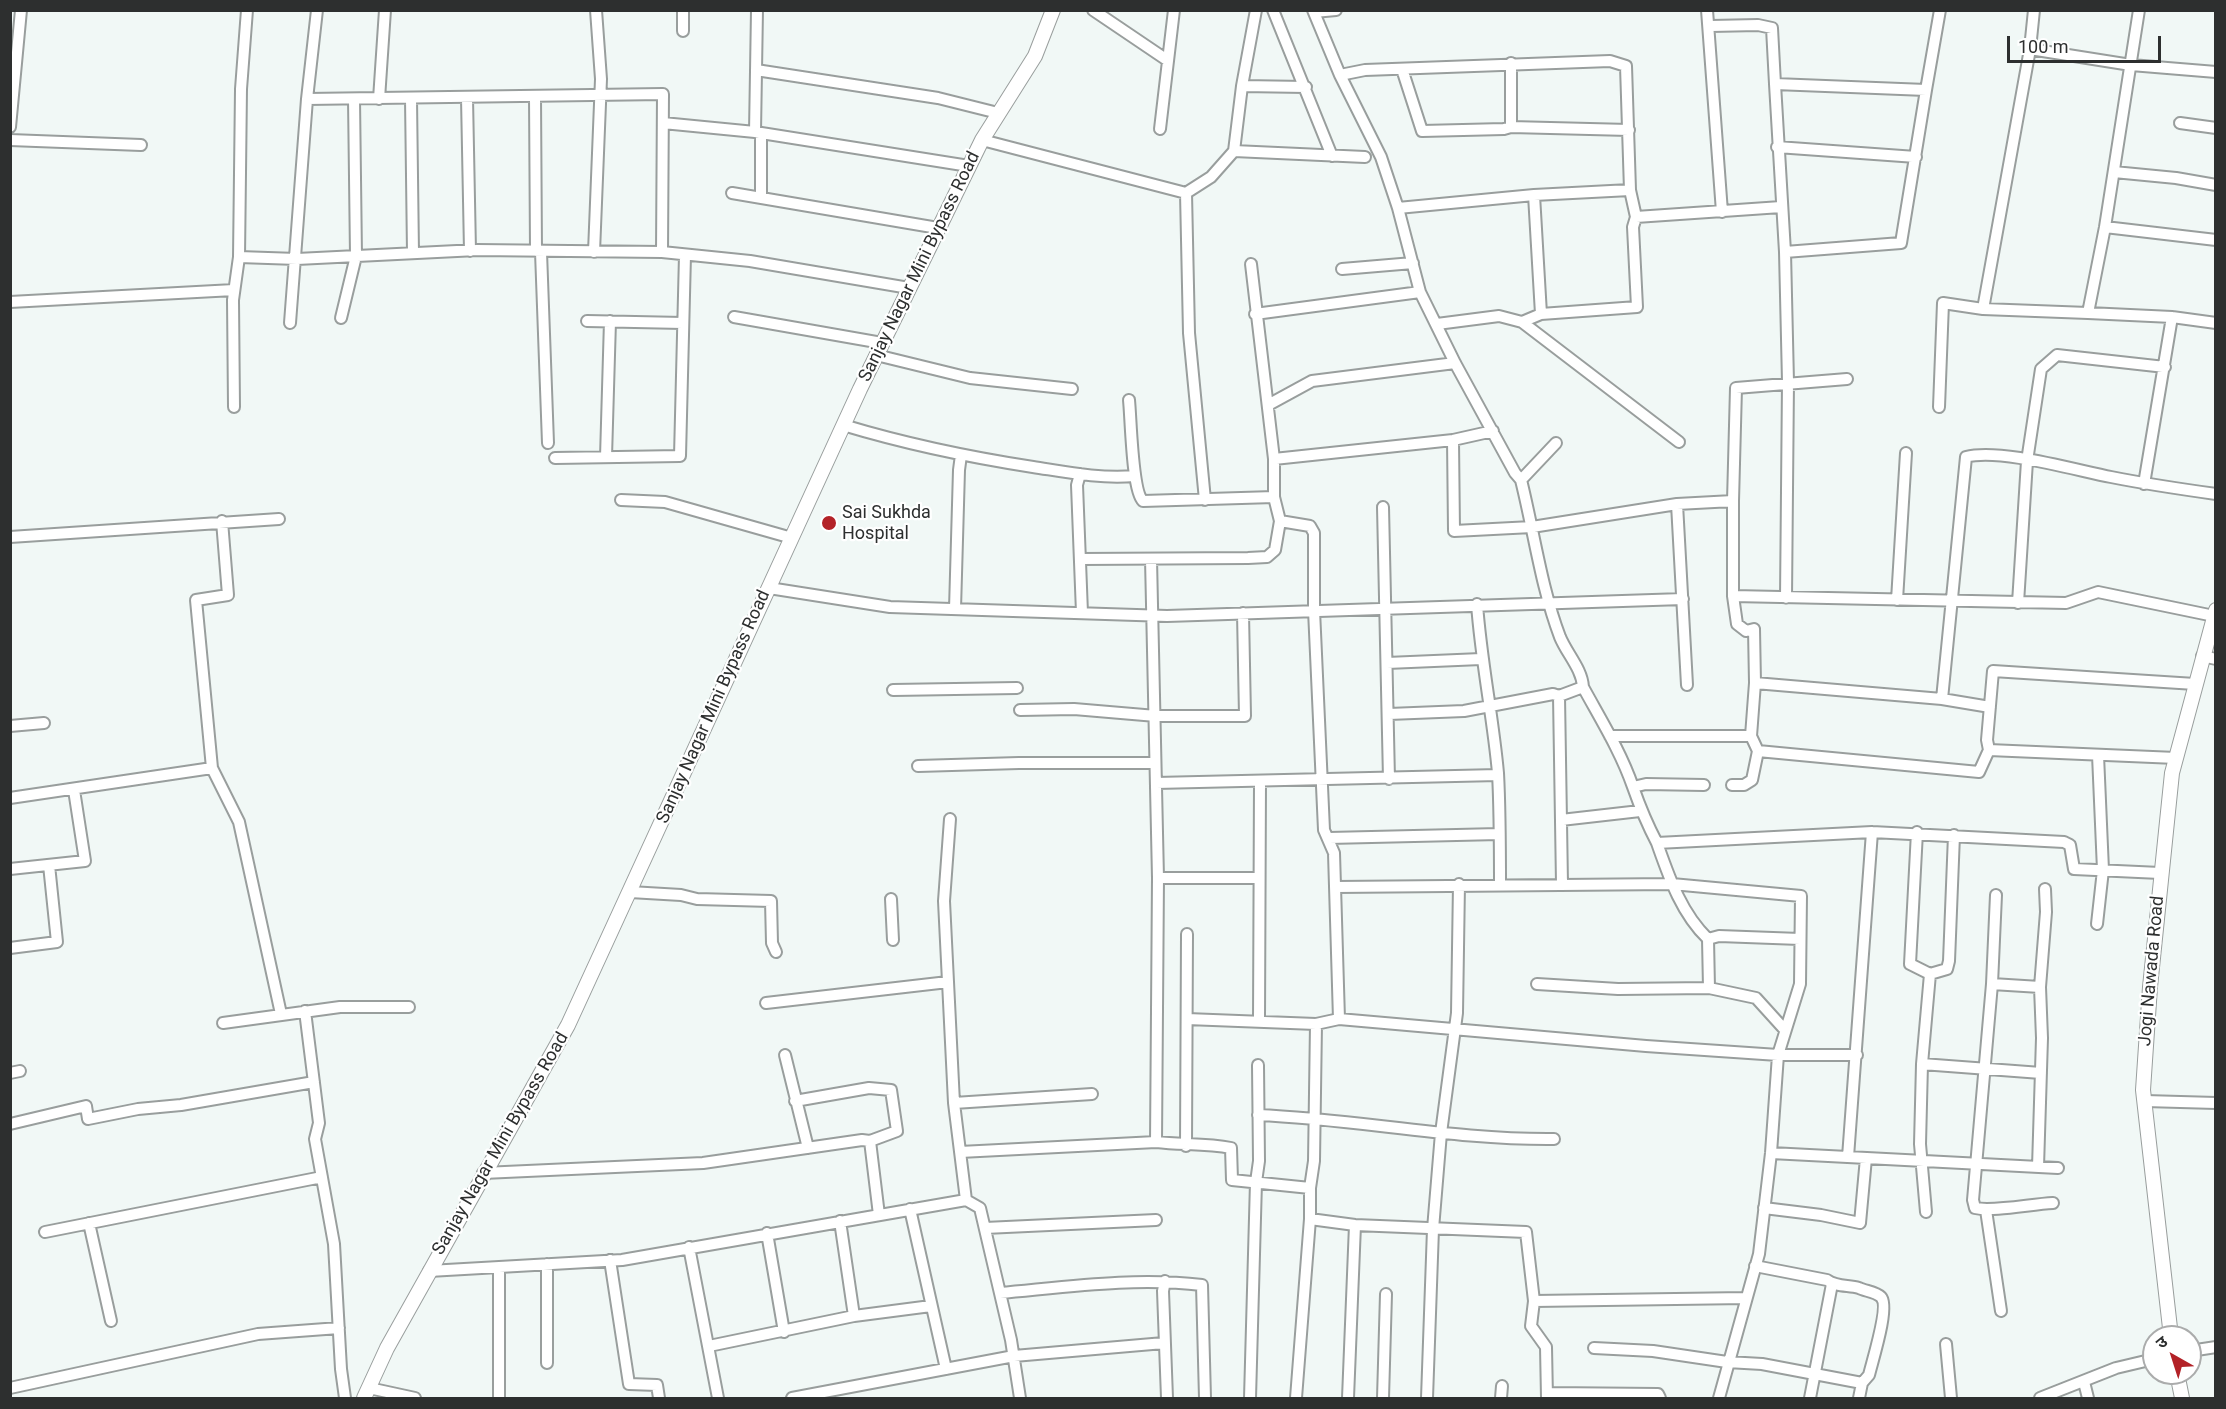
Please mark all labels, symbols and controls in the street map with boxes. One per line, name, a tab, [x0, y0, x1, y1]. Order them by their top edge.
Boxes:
scale bar	[2010, 24, 2164, 62]
text: 100 m	[2018, 36, 2069, 57]
street label: Sanjay Nagar Mini Bypass Road	[855, 148, 985, 386]
place label: Sai Sukhda Hospital	[842, 502, 931, 544]
marker: Sai Sukhda Hospital	[820, 514, 838, 532]
street label: Sanjay Nagar Mini Bypass Road	[653, 587, 775, 827]
street label: Jogi Nawada Road	[2135, 895, 2169, 1047]
street label: Sanjay Nagar Mini Bypass Road	[428, 1029, 574, 1259]
north arrow	[2142, 1325, 2202, 1385]
text: उ	[2152, 1332, 2171, 1353]

